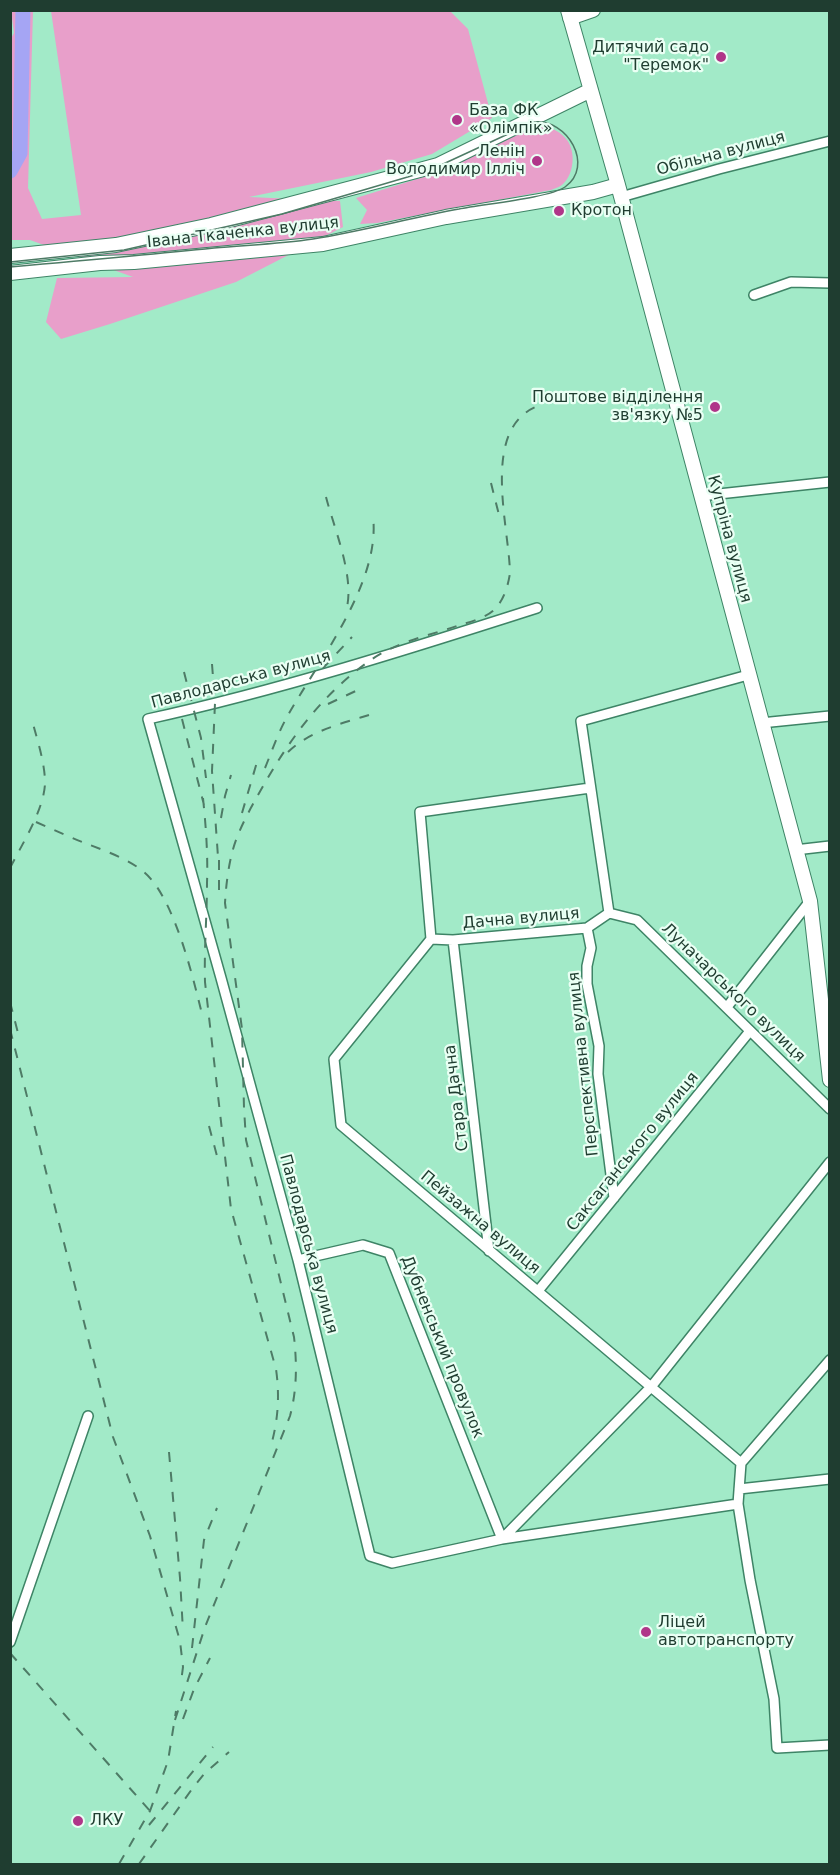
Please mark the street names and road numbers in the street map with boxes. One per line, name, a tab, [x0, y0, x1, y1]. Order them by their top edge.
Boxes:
street label: Обільна вулиця	[655, 128, 787, 180]
street label: Івана Ткаченка вулиця	[146, 213, 340, 253]
street label: Купріна вулиця	[703, 473, 755, 605]
street label: Павлодарська вулиця	[149, 647, 333, 713]
street label: Дачна вулиця	[462, 904, 580, 934]
street label: Луначарського вулиця	[657, 919, 809, 1067]
street label: Перспективна вулиця	[565, 971, 603, 1157]
street label: Стара Дачна	[441, 1044, 473, 1152]
street label: Саксаганського вулиця	[563, 1069, 703, 1235]
street label: Павлодарська вулиця	[275, 1152, 341, 1336]
street label: Пейзажна вулиця	[416, 1167, 544, 1279]
street label: Дубненський провулок	[397, 1253, 487, 1441]

